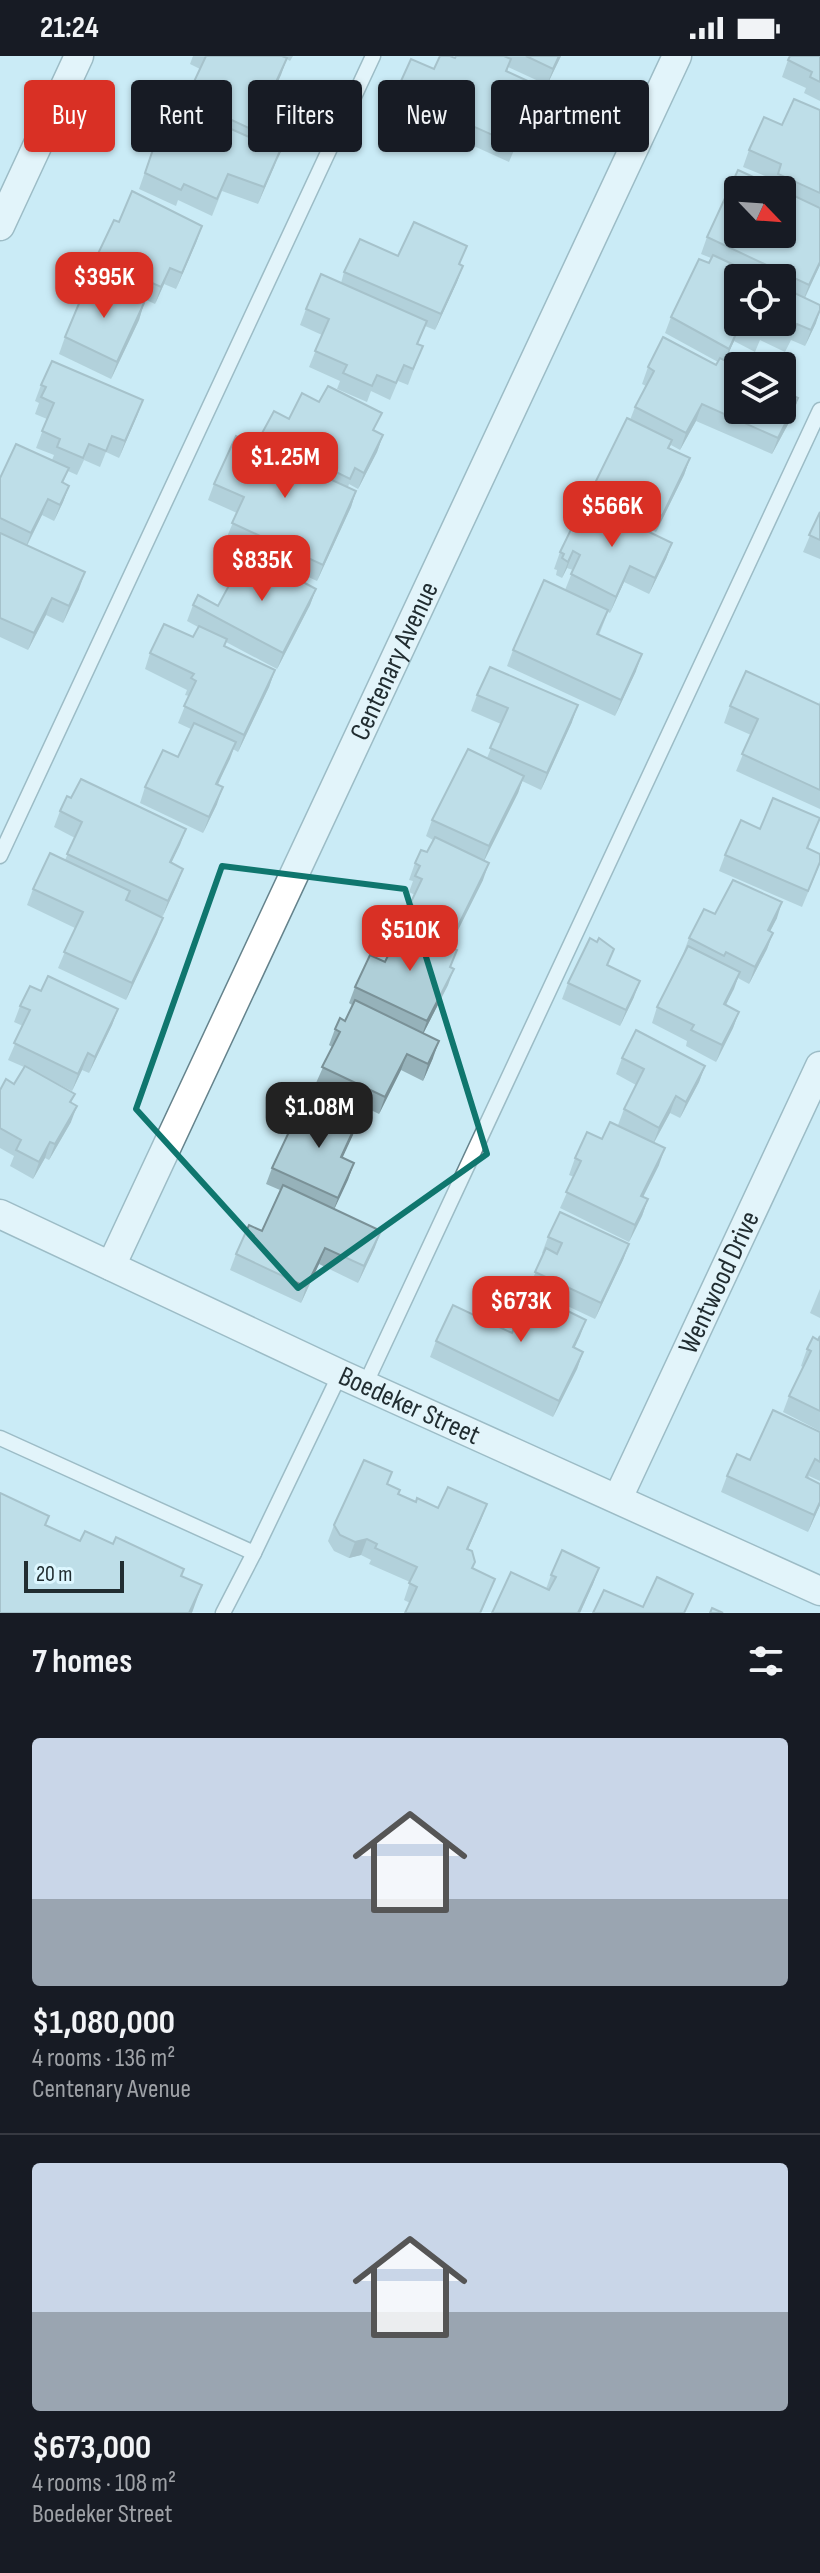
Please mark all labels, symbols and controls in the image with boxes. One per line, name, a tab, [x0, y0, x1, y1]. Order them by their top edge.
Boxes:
text: 21:24	[40, 10, 99, 46]
chip: Buy	[24, 80, 115, 152]
chip: Rent	[131, 80, 232, 152]
chip: Filters	[248, 80, 362, 152]
chip: New	[378, 80, 475, 152]
chip: Apartment	[491, 80, 649, 152]
north arrow	[724, 176, 796, 248]
map controls	[724, 176, 796, 424]
pin: $395K	[48, 252, 160, 320]
text: $395K	[73, 262, 135, 293]
button: locate	[724, 264, 796, 336]
button: layers	[724, 352, 796, 424]
pin: $1.25M	[220, 432, 350, 500]
text: $1.25M	[250, 442, 320, 473]
pin: $566K	[556, 481, 668, 549]
text: $566K	[581, 491, 643, 522]
pin: $835K	[206, 535, 318, 603]
text: $835K	[231, 545, 293, 576]
street label: Centenary Avenue	[343, 576, 445, 745]
pin: $510K	[354, 905, 466, 973]
text: $510K	[380, 915, 440, 946]
pin: $1.08M	[254, 1082, 384, 1150]
text: $1.08M	[284, 1092, 354, 1123]
street label: Wentwood Drive	[671, 1206, 766, 1359]
pin: $673K	[465, 1276, 577, 1344]
text: $673K	[490, 1286, 552, 1317]
street label: Boedeker Street	[334, 1359, 485, 1452]
scale bar	[24, 1557, 124, 1593]
text: 20 m	[36, 1561, 73, 1588]
icon: filters	[744, 1639, 788, 1683]
text: 7 homes	[32, 1641, 132, 1682]
icon: home	[338, 1790, 482, 1934]
text: $1,080,000	[32, 2002, 175, 2043]
text: 4 rooms · 136 m²	[32, 2043, 175, 2074]
text: Centenary Avenue	[32, 2074, 191, 2105]
icon: home	[338, 2215, 482, 2359]
text: $673,000	[32, 2427, 151, 2468]
text: 4 rooms · 108 m²	[32, 2468, 176, 2499]
text: Boedeker Street	[32, 2499, 173, 2530]

